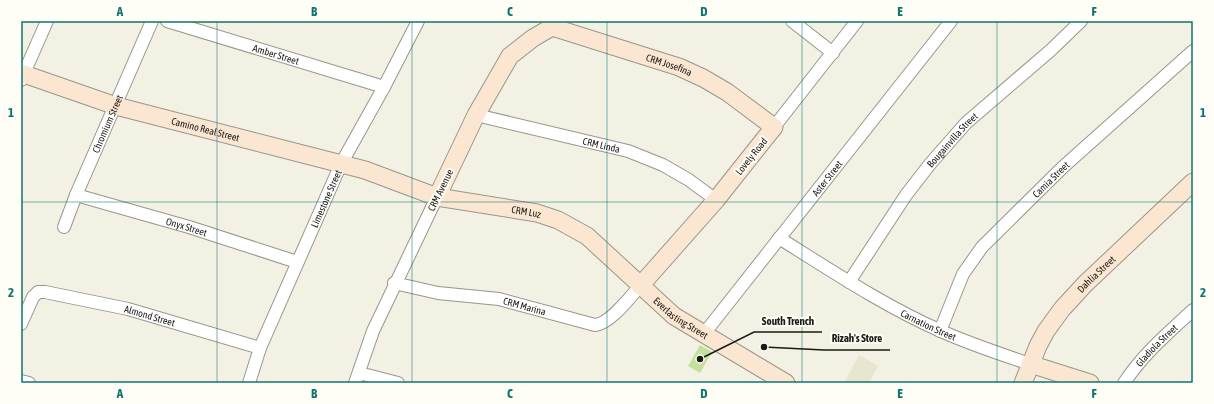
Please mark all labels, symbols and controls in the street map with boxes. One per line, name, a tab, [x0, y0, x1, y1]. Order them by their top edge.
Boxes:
text: A	[116, 4, 124, 19]
text: B	[311, 4, 318, 19]
text: C	[507, 4, 513, 19]
text: D	[700, 4, 708, 19]
text: E	[897, 4, 903, 19]
text: F	[1091, 4, 1097, 19]
street label: Amber Street	[251, 42, 300, 67]
street label: CRM Josefina	[645, 52, 694, 78]
street label: Chromium Street	[90, 93, 125, 154]
text: 1	[8, 105, 14, 120]
text: 1	[1200, 105, 1206, 120]
street label: Bougainvilla Street	[925, 111, 980, 170]
street label: Camino Real Street	[170, 115, 241, 144]
street label: CRM Linda	[582, 135, 622, 155]
street label: Lovely Road	[733, 135, 770, 177]
street label: Aster Street	[810, 158, 845, 198]
street label: Camia Street	[1031, 159, 1072, 200]
street label: CRM Avenue	[426, 167, 456, 213]
street label: Limestone Street	[309, 168, 344, 229]
street label: CRM Luz	[511, 204, 543, 220]
street label: Onyx Street	[165, 216, 208, 238]
street label: Dahlia Street	[1075, 254, 1118, 295]
text: 2	[8, 285, 14, 300]
text: 2	[1200, 285, 1206, 300]
street label: CRM Marina	[502, 295, 547, 318]
street label: Everlasting Street	[651, 295, 710, 341]
street label: Almond Street	[123, 303, 176, 329]
street label: Carnation Street	[899, 307, 958, 343]
callout: South Trench	[754, 309, 822, 332]
text: South Trench	[762, 315, 814, 327]
street label: Gladiola Street	[1134, 322, 1180, 369]
callout: Rizah's Store	[824, 327, 890, 350]
text: Rizah's Store	[832, 332, 882, 344]
text: A	[116, 386, 124, 401]
text: B	[311, 386, 318, 401]
text: C	[507, 386, 513, 401]
text: D	[700, 386, 708, 401]
text: E	[897, 386, 903, 401]
text: F	[1091, 386, 1097, 401]

